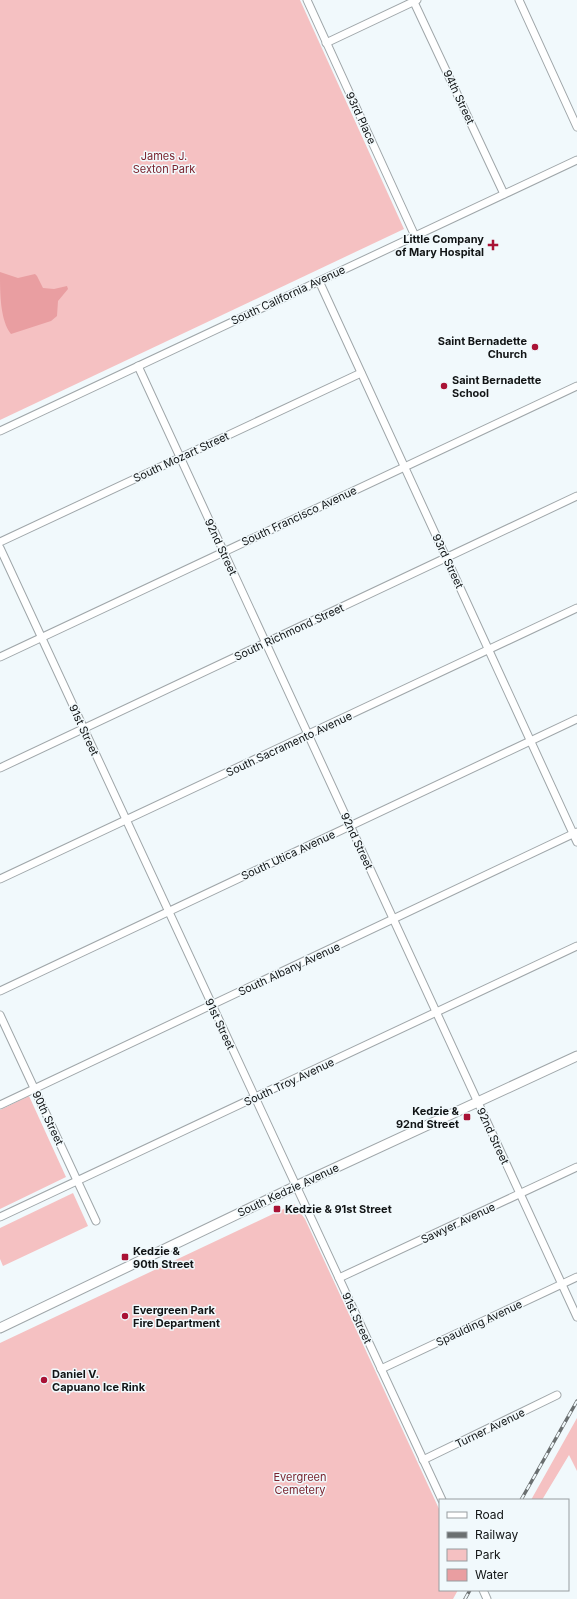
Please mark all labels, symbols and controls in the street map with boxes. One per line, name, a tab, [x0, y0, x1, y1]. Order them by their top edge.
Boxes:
street label: 94th Street	[440, 68, 478, 127]
street label: 93rd Place	[343, 90, 379, 146]
park label: James J. Sexton Park	[133, 149, 195, 176]
place label: Little Company of Mary Hospital	[395, 232, 484, 259]
marker: Little Company of Mary Hospital	[487, 239, 499, 251]
street label: South California Avenue	[229, 262, 347, 328]
place label: Saint Bernadette Church	[438, 334, 527, 361]
marker: Saint Bernadette Church	[530, 342, 540, 352]
place label: Saint Bernadette School	[452, 373, 542, 400]
marker: Saint Bernadette School	[439, 381, 449, 391]
street label: South Mozart Street	[131, 429, 231, 485]
street label: South Francisco Avenue	[239, 483, 359, 549]
street label: 92nd Street	[202, 516, 240, 578]
street label: 93rd Street	[429, 532, 467, 591]
street label: South Richmond Street	[232, 600, 346, 664]
street label: 91st Street	[66, 702, 102, 758]
street label: South Sacramento Avenue	[224, 709, 354, 779]
street label: 92nd Street	[338, 810, 376, 872]
street label: South Utica Avenue	[239, 827, 337, 883]
street label: South Albany Avenue	[236, 939, 342, 999]
street label: 91st Street	[202, 996, 238, 1052]
street label: South Troy Avenue	[242, 1055, 336, 1109]
street label: 90th Street	[29, 1089, 67, 1148]
place label: Kedzie & 92nd Street	[396, 1104, 460, 1131]
street label: 92nd Street	[474, 1105, 512, 1167]
marker: Kedzie & 92nd Street	[462, 1112, 472, 1122]
street label: South Kedzie Avenue	[235, 1160, 341, 1220]
street label: Sawyer Avenue	[419, 1200, 497, 1246]
place label: Kedzie & 91st Street	[285, 1202, 392, 1216]
marker: Kedzie & 91st Street	[272, 1204, 282, 1214]
place label: Kedzie & 90th Street	[133, 1244, 194, 1271]
marker: Kedzie & 90th Street	[120, 1252, 130, 1262]
street label: 91st Street	[339, 1290, 375, 1346]
street label: Spaulding Avenue	[434, 1297, 524, 1349]
place label: Evergreen Park Fire Department	[133, 1303, 220, 1330]
marker: Evergreen Park Fire Department	[120, 1311, 130, 1321]
place label: Daniel V. Capuano Ice Rink	[52, 1367, 146, 1394]
marker: Daniel V. Capuano Ice Rink	[39, 1375, 49, 1385]
street label: Turner Avenue	[453, 1405, 527, 1451]
park label: Evergreen Cemetery	[274, 1470, 326, 1497]
legend	[439, 1499, 569, 1591]
text: Road	[475, 1507, 504, 1522]
text: Railway	[475, 1527, 519, 1542]
text: Park	[475, 1547, 501, 1562]
text: Water	[475, 1567, 509, 1582]

